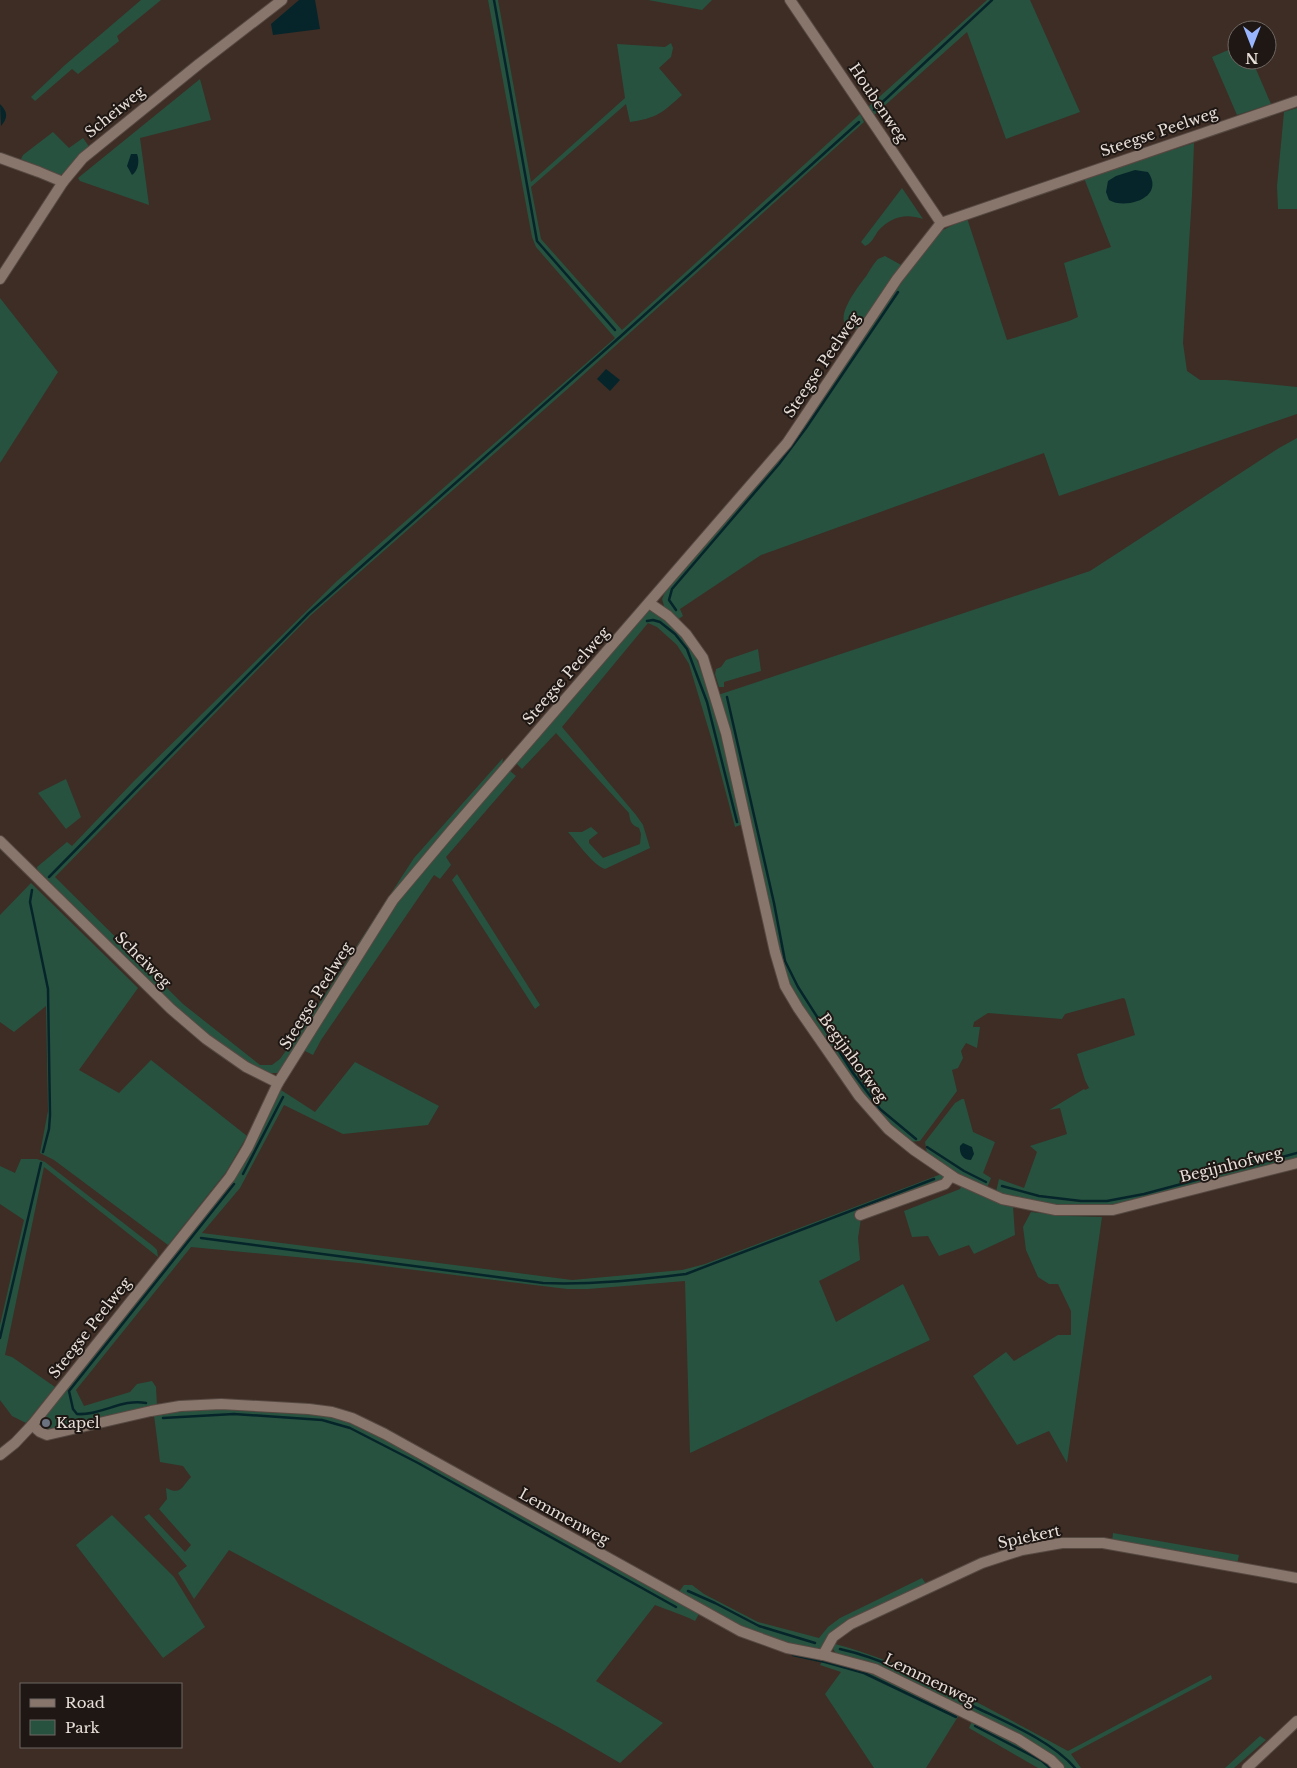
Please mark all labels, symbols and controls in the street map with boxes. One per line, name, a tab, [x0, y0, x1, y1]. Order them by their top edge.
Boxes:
north arrow	[1227, 20, 1277, 70]
text: N	[1245, 49, 1259, 67]
street label: Houbenweg	[845, 59, 913, 147]
street label: Scheiweg	[81, 81, 149, 142]
street label: Steegse Peelweg	[1098, 102, 1221, 161]
street label: Steegse Peelweg	[779, 308, 864, 421]
street label: Steegse Peelweg	[518, 622, 614, 728]
street label: Scheiweg	[111, 928, 176, 992]
street label: Steegse Peelweg	[275, 938, 357, 1053]
street label: Begijnhofweg	[815, 1009, 893, 1107]
street label: Begijnhofweg	[1177, 1142, 1285, 1186]
street label: Steegse Peelweg	[44, 1273, 136, 1382]
place label: Kapel	[56, 1413, 100, 1432]
marker: Kapel	[40, 1417, 52, 1429]
street label: Lemmenweg	[516, 1484, 614, 1550]
street label: Spiekert	[996, 1521, 1062, 1552]
street label: Lemmenweg	[881, 1649, 980, 1711]
legend	[20, 1683, 182, 1748]
text: Road	[65, 1693, 105, 1712]
text: Park	[65, 1718, 101, 1737]

